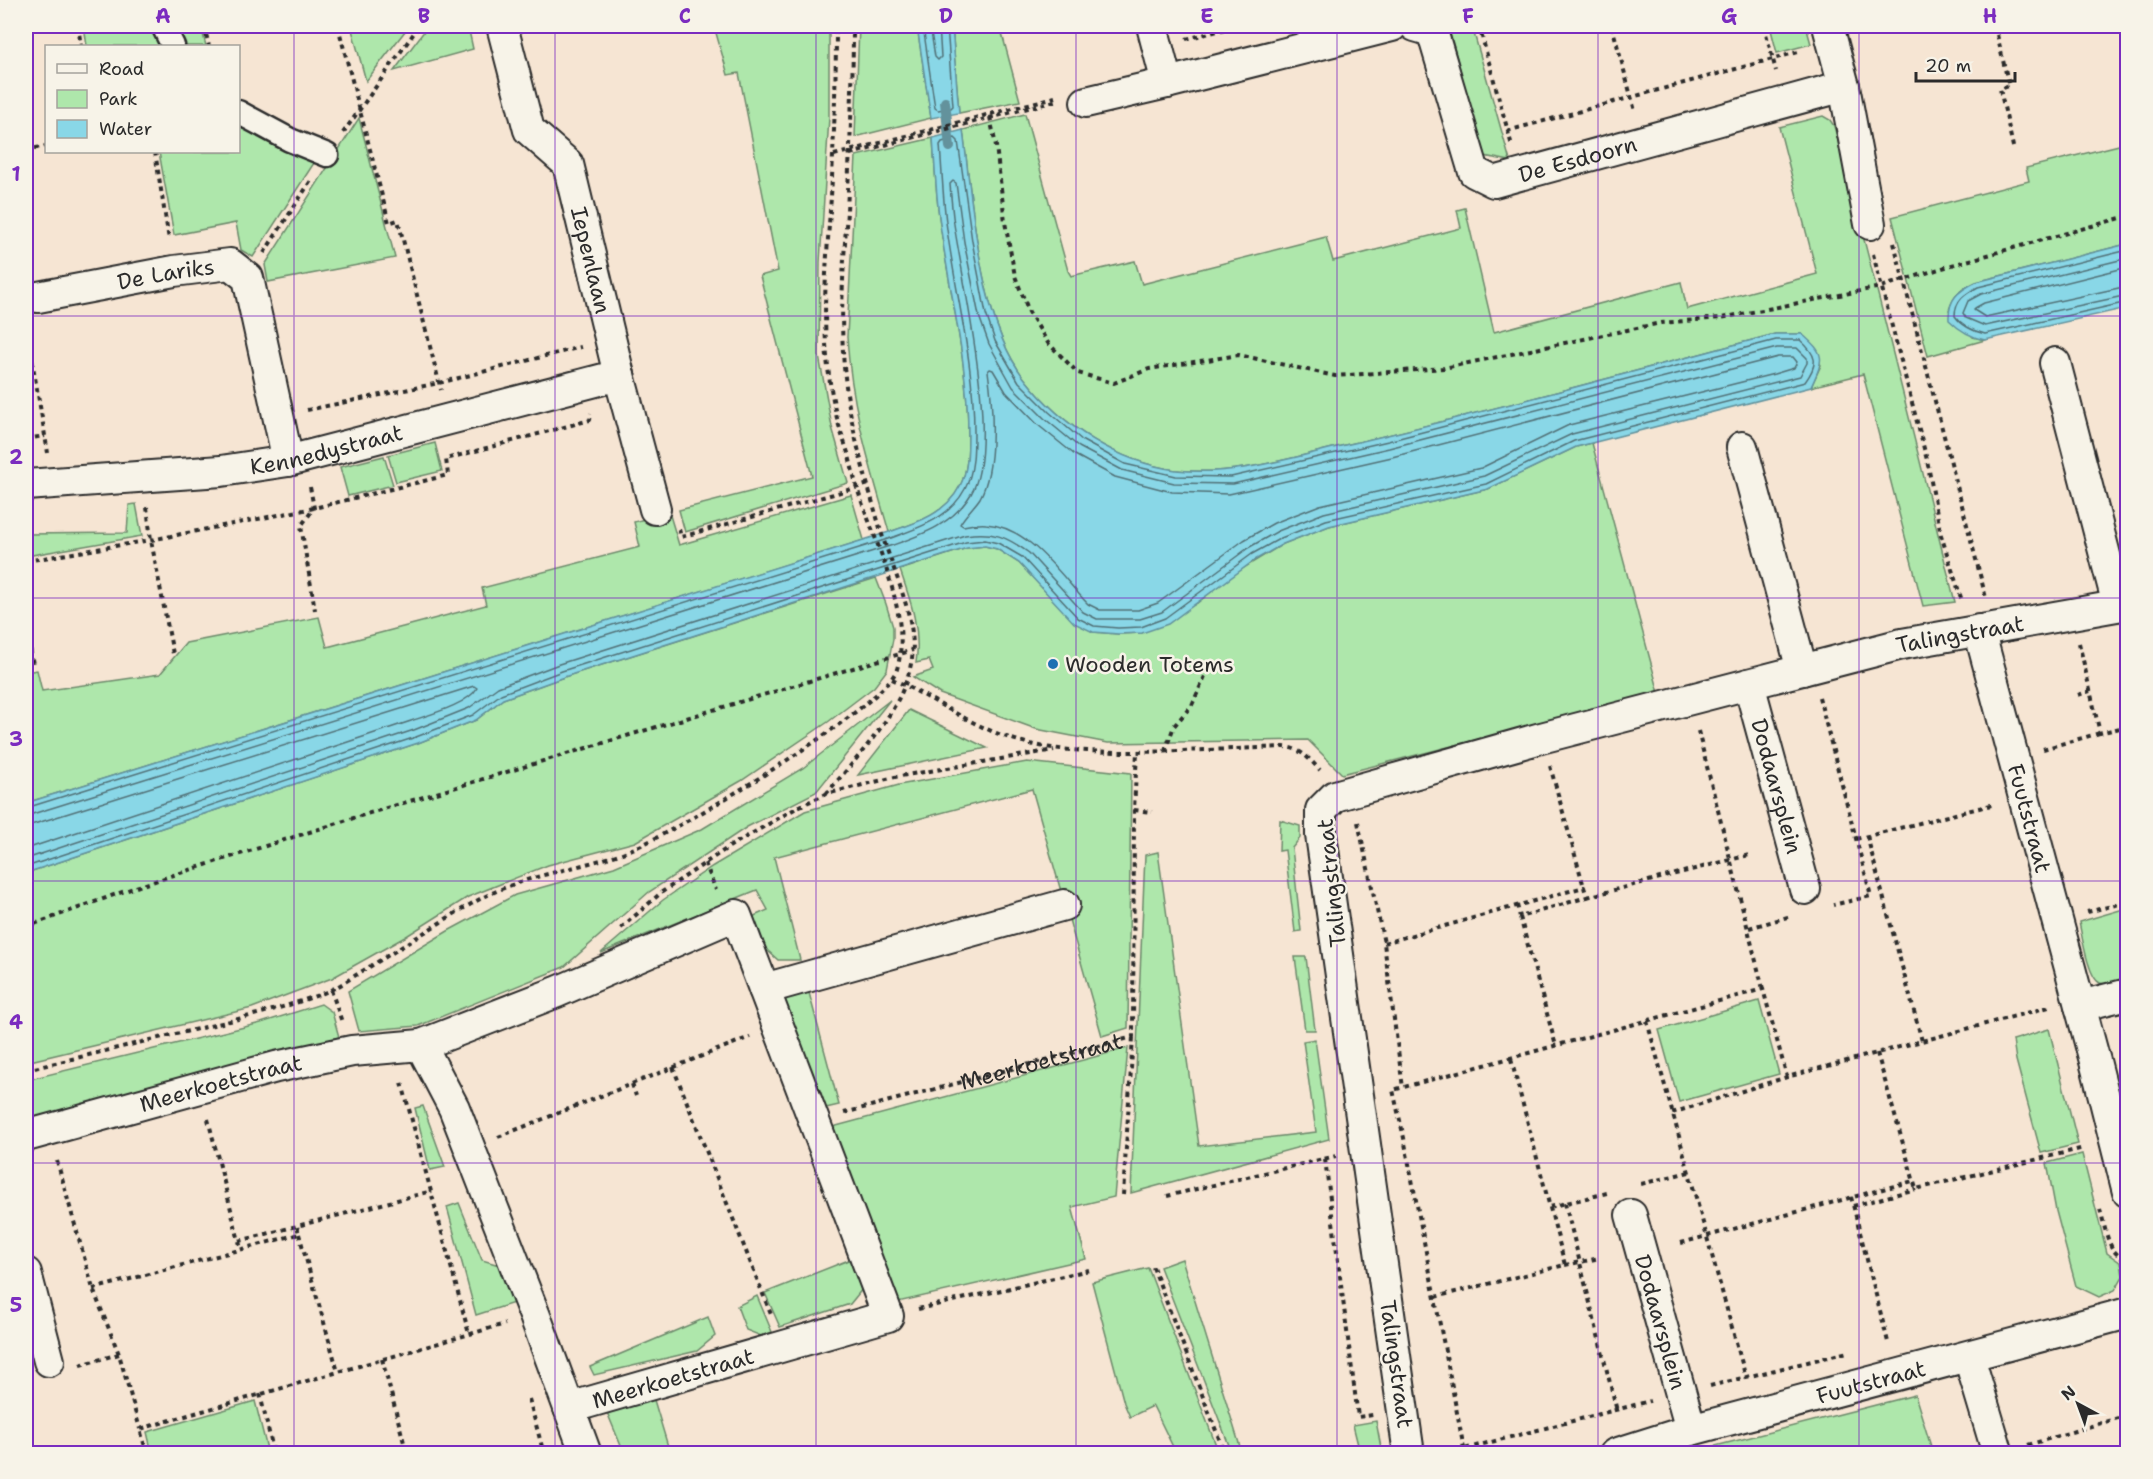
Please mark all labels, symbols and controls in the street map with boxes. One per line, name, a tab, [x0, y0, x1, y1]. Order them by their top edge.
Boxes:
text: A	[155, 3, 171, 29]
text: B	[418, 3, 430, 29]
text: C	[679, 3, 691, 29]
text: D	[939, 3, 953, 29]
text: E	[1200, 3, 1214, 29]
text: F	[1462, 3, 1474, 29]
text: G	[1721, 3, 1737, 29]
text: H	[1983, 3, 1997, 29]
legend	[45, 45, 240, 153]
scale bar	[1916, 45, 2015, 83]
text: 20 m	[1925, 54, 1971, 78]
text: Road	[99, 57, 144, 81]
text: Park	[99, 87, 138, 111]
text: Water	[99, 117, 152, 141]
street label: De Esdoorn	[1515, 129, 1640, 190]
text: 1	[11, 161, 21, 187]
street label: Iepenlaan	[564, 204, 618, 317]
street label: De Lariks	[115, 252, 216, 297]
street label: Kennedystraat	[248, 418, 406, 482]
text: 2	[9, 444, 23, 470]
street label: Talingstraat	[1893, 609, 2026, 660]
place label: Wooden Totems	[1065, 650, 1234, 679]
marker: Wooden Totems	[1046, 657, 1060, 671]
street label: Dodaarsplein	[1744, 716, 1809, 857]
text: 3	[9, 726, 23, 752]
street label: Fuutstraat	[2001, 761, 2058, 876]
street label: Talingstraat	[1310, 817, 1353, 949]
text: 4	[9, 1009, 23, 1035]
street label: Meerkoetstraat	[957, 1026, 1126, 1097]
street label: Meerkoetstraat	[137, 1048, 305, 1119]
street label: Dodaarsplein	[1628, 1251, 1693, 1393]
text: 5	[10, 1292, 22, 1318]
street label: Talingstraat	[1373, 1298, 1420, 1430]
street label: Meerkoetstraat	[589, 1342, 757, 1415]
street label: Fuutstraat	[1813, 1354, 1929, 1411]
north arrow	[2048, 1374, 2108, 1434]
text: N	[2057, 1381, 2080, 1405]

